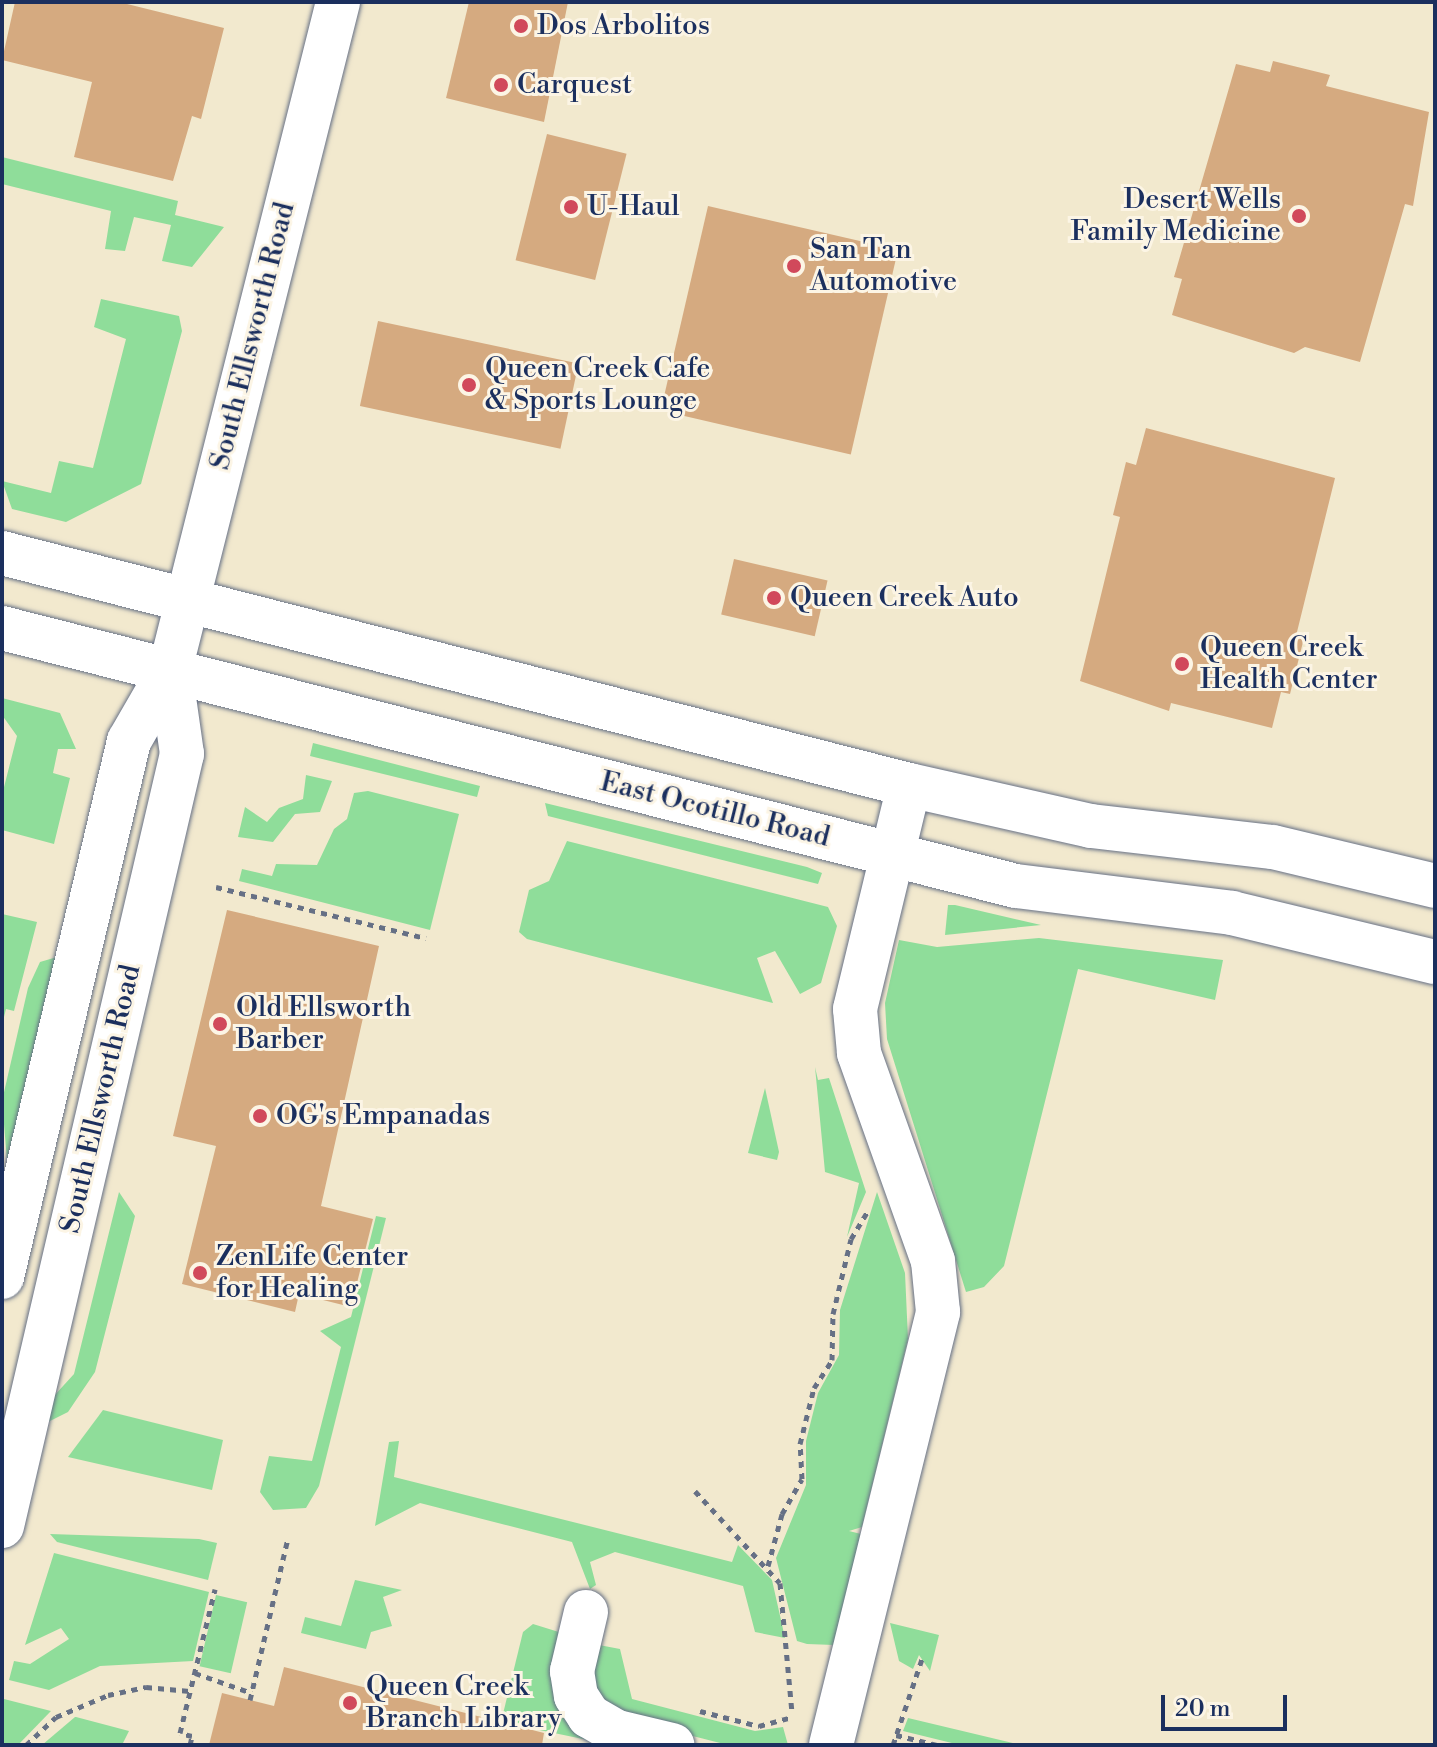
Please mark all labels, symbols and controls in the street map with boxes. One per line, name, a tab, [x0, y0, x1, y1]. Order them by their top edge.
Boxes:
place label: Dos Arbolitos	[537, 9, 710, 43]
marker: Dos Arbolitos	[512, 17, 530, 35]
place label: Carquest	[517, 68, 632, 102]
marker: Carquest	[492, 76, 510, 94]
place label: Desert Wells Family Medicine	[1070, 183, 1281, 249]
place label: U-Haul	[587, 190, 680, 224]
marker: U-Haul	[562, 198, 580, 216]
street label: South Ellsworth Road	[204, 199, 302, 473]
marker: Desert Wells Family Medicine	[1288, 205, 1310, 227]
place label: San Tan Automotive	[810, 233, 957, 299]
marker: San Tan Automotive	[785, 257, 803, 275]
place label: Queen Creek Cafe & Sports Lounge	[485, 352, 710, 418]
marker: Queen Creek Cafe & Sports Lounge	[460, 376, 478, 394]
place label: Queen Creek Auto	[790, 581, 1019, 615]
marker: Queen Creek Auto	[765, 589, 783, 607]
place label: Queen Creek Health Center	[1200, 631, 1378, 697]
marker: Queen Creek Health Center	[1171, 653, 1193, 675]
street label: East Ocotillo Road	[597, 765, 833, 855]
street label: South Ellsworth Road	[54, 962, 148, 1236]
place label: Old Ellsworth Barber	[236, 991, 411, 1057]
marker: Old Ellsworth Barber	[211, 1015, 229, 1033]
place label: OG's Empanadas	[276, 1099, 490, 1133]
marker: OG's Empanadas	[251, 1107, 269, 1125]
place label: ZenLife Center for Healing	[216, 1240, 408, 1306]
marker: ZenLife Center for Healing	[191, 1264, 209, 1282]
place label: Queen Creek Branch Library	[366, 1670, 561, 1736]
scale bar	[1165, 1679, 1291, 1729]
marker: Queen Creek Branch Library	[341, 1694, 359, 1712]
text: 20 m	[1175, 1694, 1231, 1724]

